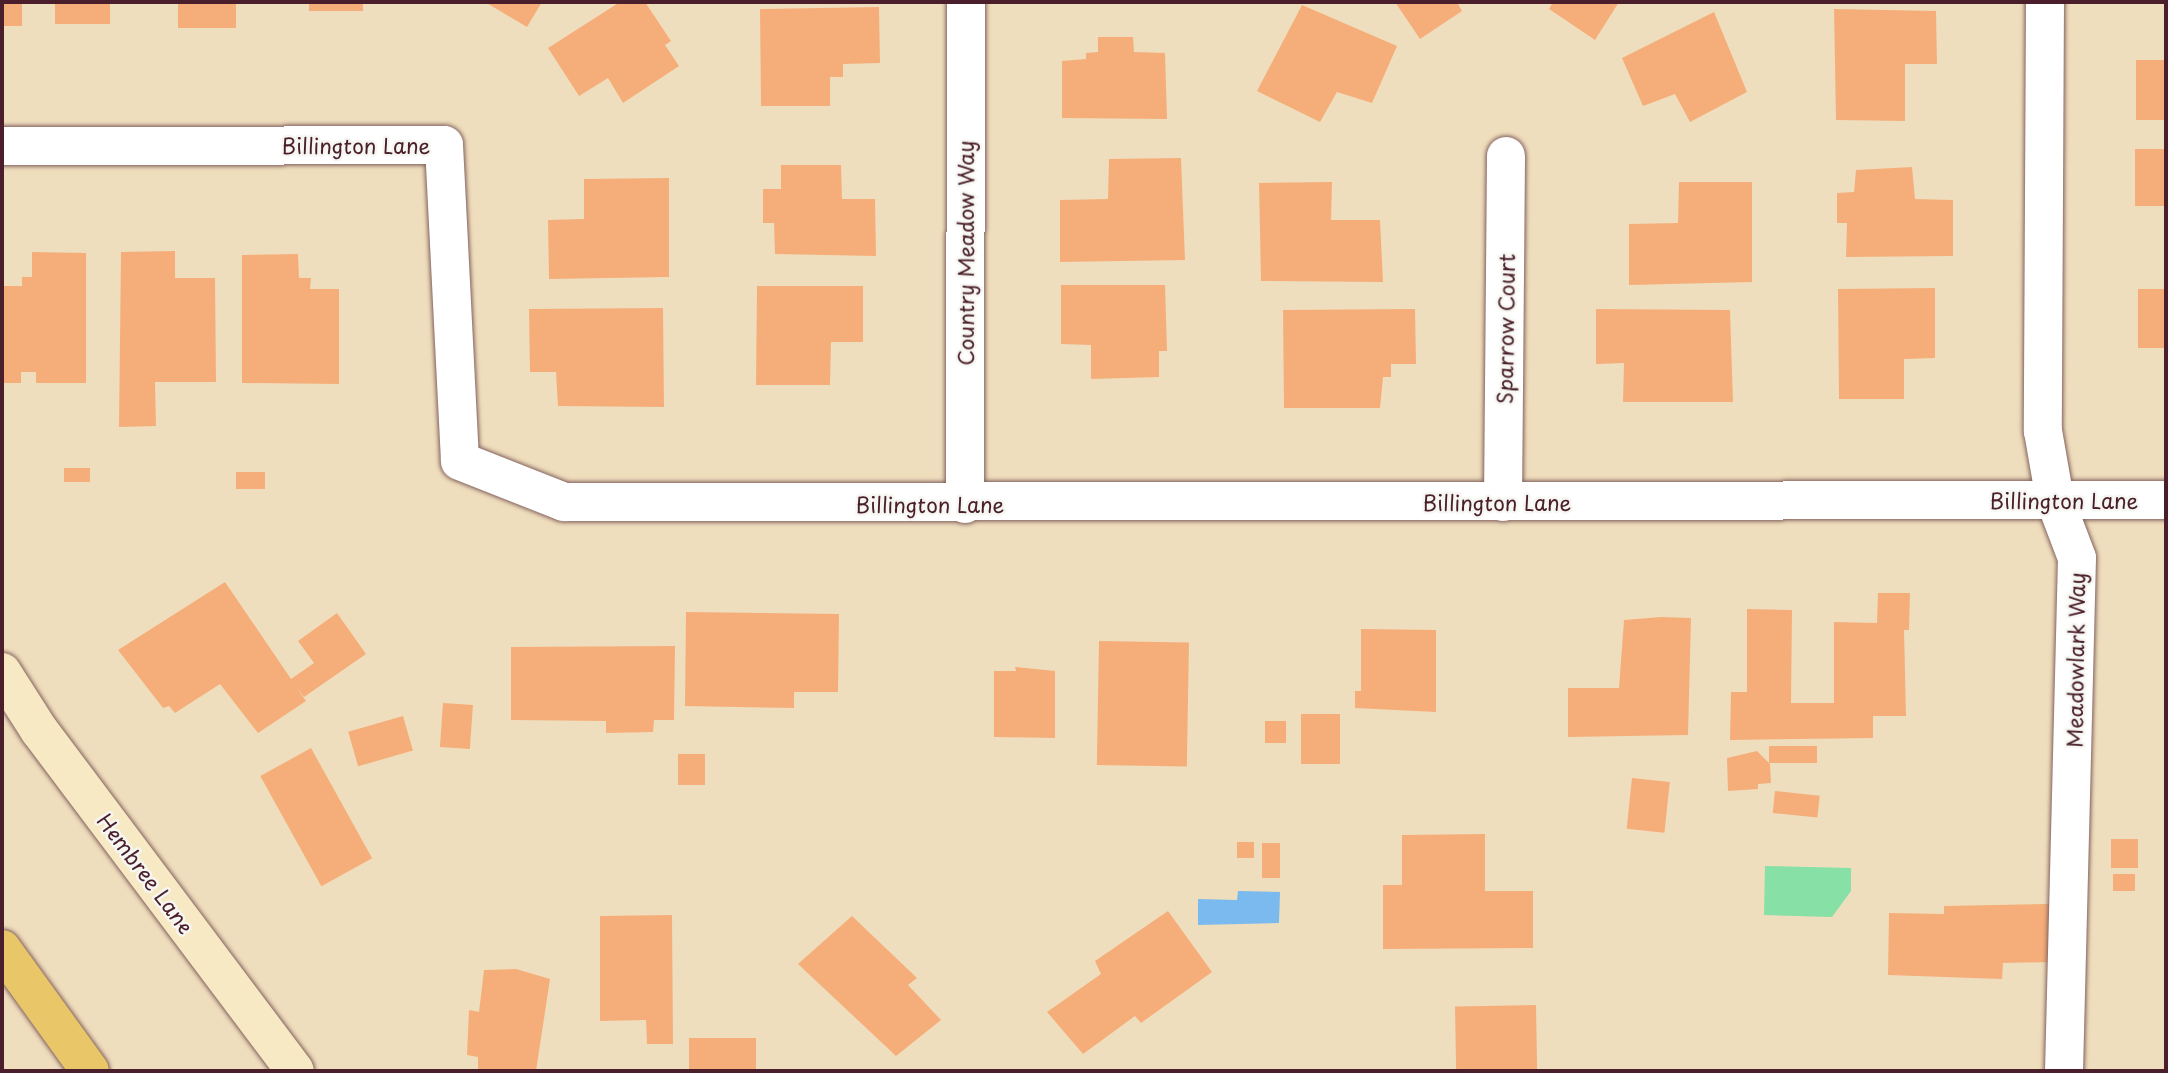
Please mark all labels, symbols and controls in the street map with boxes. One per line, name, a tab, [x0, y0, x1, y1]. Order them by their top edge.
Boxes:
street label: Billington Lane	[281, 132, 431, 158]
street label: Country Meadow Way	[952, 140, 978, 366]
street label: Sparrow Court	[1491, 254, 1519, 404]
street label: Billington Lane	[1989, 487, 2139, 513]
street label: Billington Lane	[1422, 489, 1572, 515]
street label: Billington Lane	[855, 491, 1005, 517]
street label: Meadowlark Way	[2061, 571, 2089, 749]
street label: Hembree Lane	[92, 807, 200, 939]

